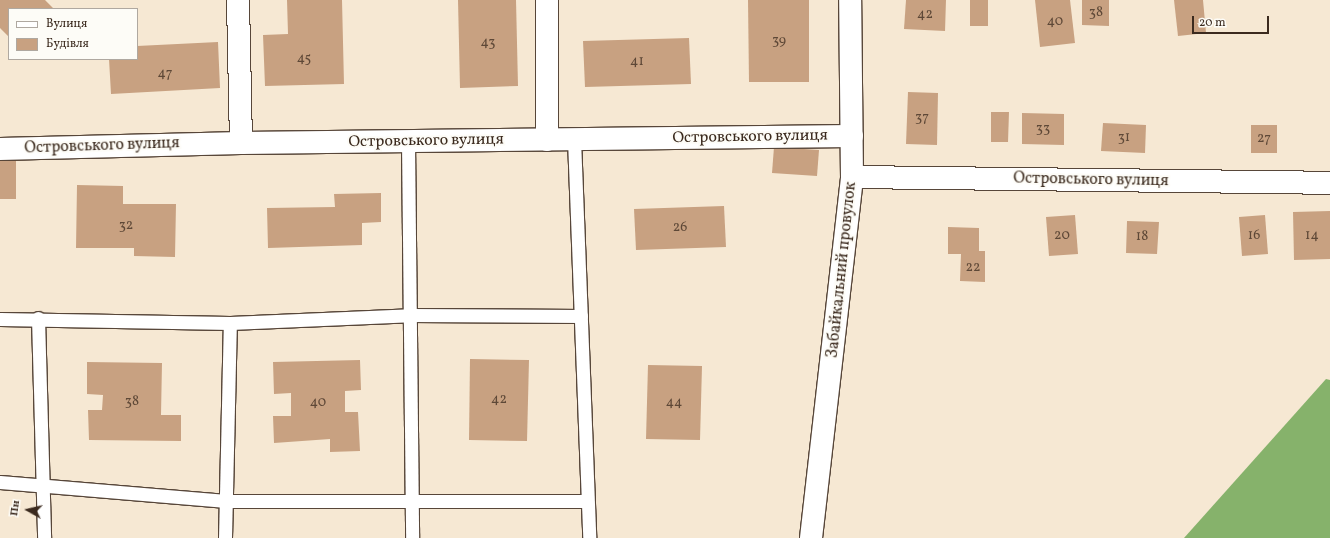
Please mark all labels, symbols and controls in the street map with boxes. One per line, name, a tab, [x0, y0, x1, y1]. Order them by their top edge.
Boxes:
house number: 38	[1089, 5, 1103, 21]
house number: 42	[917, 7, 933, 23]
legend	[8, 8, 138, 60]
scale bar	[1194, 8, 1271, 34]
house number: 40	[1047, 14, 1063, 30]
text: 20 m	[1199, 15, 1226, 31]
text: Вулиця	[46, 16, 87, 32]
house number: 39	[772, 33, 786, 49]
house number: 43	[481, 35, 495, 51]
text: Будівля	[46, 36, 89, 52]
house number: 45	[297, 51, 311, 67]
house number: 41	[630, 54, 644, 70]
house number: 47	[157, 66, 173, 82]
house number: 37	[915, 110, 929, 126]
house number: 33	[1036, 121, 1050, 137]
street label: Островського вулиця	[672, 126, 828, 148]
street label: Островського вулиця	[348, 130, 504, 152]
house number: 31	[1118, 130, 1130, 146]
house number: 27	[1257, 131, 1271, 147]
street label: Островського вулиця	[24, 134, 180, 158]
street label: Островського вулиця	[1013, 169, 1169, 191]
street label: Забайкальний провулок	[823, 181, 861, 359]
house number: 32	[119, 218, 133, 234]
house number: 26	[673, 220, 687, 236]
house number: 20	[1054, 228, 1070, 244]
house number: 16	[1248, 228, 1260, 244]
house number: 14	[1305, 228, 1319, 244]
house number: 18	[1136, 229, 1148, 245]
house number: 22	[965, 260, 981, 276]
house number: 42	[491, 392, 507, 408]
house number: 38	[125, 394, 139, 410]
house number: 40	[310, 395, 326, 411]
house number: 44	[666, 395, 682, 411]
north arrow	[8, 490, 48, 530]
text: Пн	[7, 499, 24, 517]

